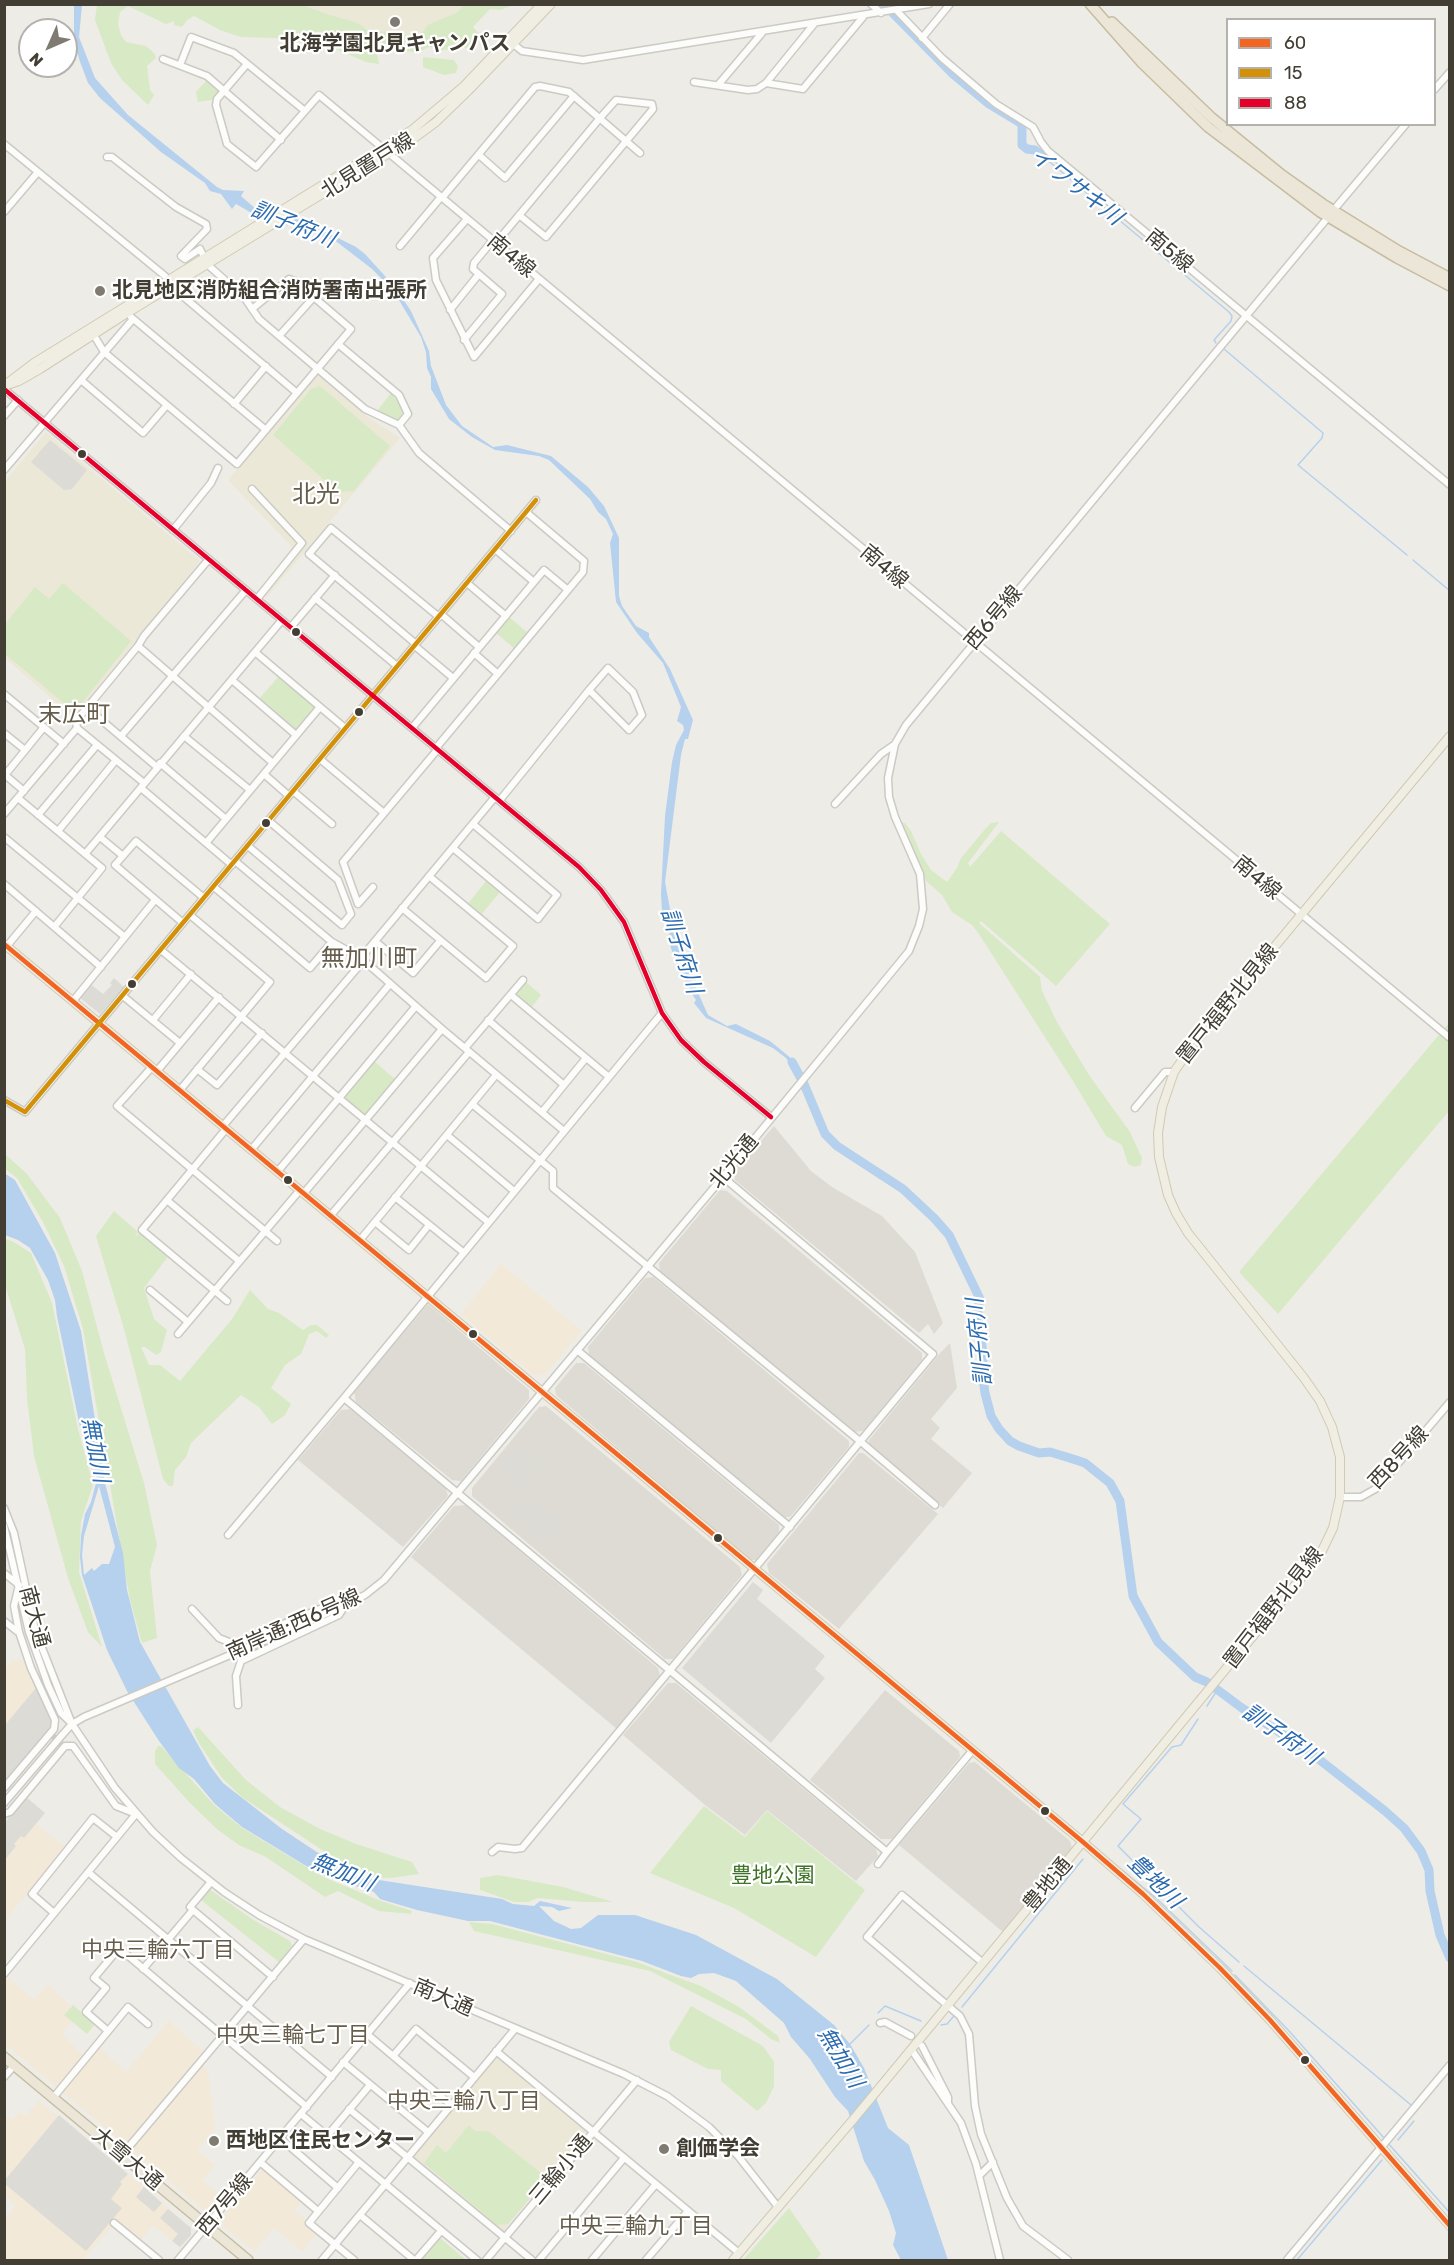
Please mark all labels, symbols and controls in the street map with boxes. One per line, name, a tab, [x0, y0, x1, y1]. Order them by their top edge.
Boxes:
marker: 北海学園北見キャンパス	[388, 15, 402, 29]
north arrow	[18, 18, 78, 78]
legend	[1226, 18, 1436, 126]
place label: 北海学園北見キャンパス	[280, 31, 510, 57]
text: 60	[1284, 32, 1306, 54]
text: N	[26, 49, 47, 70]
text: 15	[1284, 62, 1302, 84]
text: 88	[1284, 92, 1307, 114]
street label: 北見置戸線	[317, 127, 419, 205]
water label: イワサキ川	[1025, 143, 1127, 231]
water label: 訓子府川	[247, 196, 339, 254]
street label: 南5線	[1140, 224, 1198, 278]
street label: 南4線	[482, 229, 540, 283]
place label: 北見地区消防組合消防署南出張所	[112, 278, 427, 304]
marker: 北見地区消防組合消防署南出張所	[93, 284, 107, 298]
unlabelled marker	[76, 448, 88, 460]
district label: 北光	[292, 481, 340, 509]
street label: 南4線	[855, 540, 913, 594]
street label: 西6号線	[960, 581, 1028, 655]
unlabelled marker	[290, 626, 302, 638]
district label: 末広町	[38, 701, 110, 729]
unlabelled marker	[353, 706, 365, 718]
unlabelled marker	[260, 817, 272, 829]
street label: 南4線	[1228, 851, 1286, 905]
water label: 訓子府川	[655, 905, 707, 997]
street label: 置戸福野北見線	[1172, 939, 1284, 1069]
district label: 無加川町	[321, 945, 417, 973]
unlabelled marker	[126, 978, 138, 990]
street label: 北光通	[704, 1130, 764, 1194]
unlabelled marker	[282, 1174, 294, 1186]
water label: 訓子府川	[962, 1297, 998, 1387]
unlabelled marker	[467, 1328, 479, 1340]
water label: 無加川	[76, 1415, 114, 1485]
street label: 西8号線	[1364, 1421, 1434, 1495]
unlabelled marker	[712, 1532, 724, 1544]
street label: 置戸福野北見線	[1219, 1542, 1329, 1674]
street label: 南大通	[14, 1583, 54, 1651]
street label: 南岸通;西6号線	[223, 1584, 365, 1666]
water label: 訓子府川	[1237, 1699, 1325, 1771]
unlabelled marker	[1039, 1805, 1051, 1817]
water label: 無加川	[307, 1848, 379, 1898]
water label: 豊地川	[1122, 1850, 1188, 1914]
street label: 豊地通	[1018, 1853, 1078, 1917]
park label: 豊地公園	[731, 1863, 815, 1889]
district label: 中央三輪六丁目	[81, 1938, 235, 1964]
street label: 南大通	[409, 1974, 477, 2022]
district label: 中央三輪七丁目	[216, 2023, 370, 2049]
water label: 無加川	[812, 2023, 868, 2093]
unlabelled marker	[1299, 2054, 1311, 2066]
district label: 中央三輪八丁目	[387, 2089, 541, 2115]
street label: 大雪大通	[87, 2122, 167, 2196]
place label: 西地区住民センター	[226, 2128, 415, 2154]
street label: 三輪小通	[524, 2130, 598, 2210]
marker: 西地区住民センター	[207, 2134, 221, 2148]
place label: 創価学会	[676, 2136, 760, 2162]
marker: 創価学会	[657, 2142, 671, 2156]
street label: 西7号線	[192, 2169, 258, 2241]
district label: 中央三輪九丁目	[559, 2214, 713, 2240]

